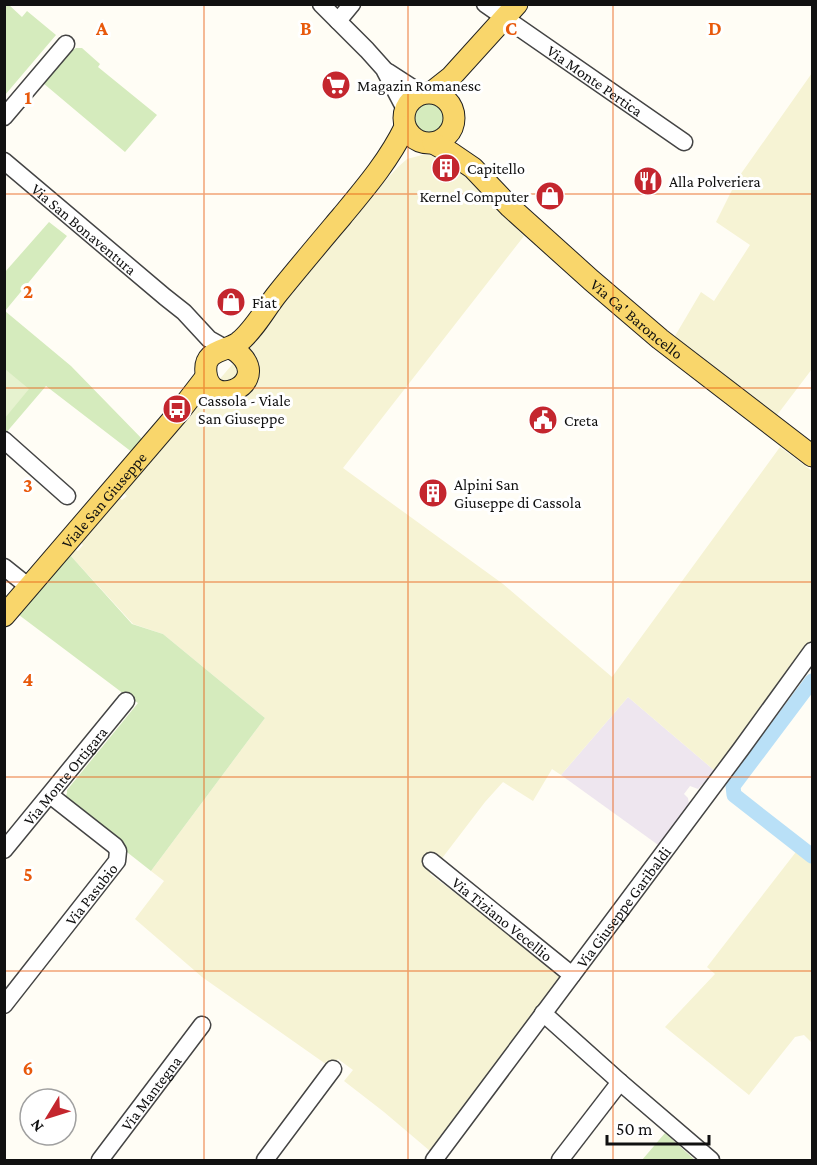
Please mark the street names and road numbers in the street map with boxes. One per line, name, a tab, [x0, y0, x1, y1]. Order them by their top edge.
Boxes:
street label: Via Monte Pertica	[544, 41, 647, 120]
street label: Via San Bonaventura	[28, 180, 141, 278]
street label: Via Ca' Baroncello	[587, 275, 686, 362]
street label: Viale San Giuseppe	[58, 448, 149, 551]
street label: Via Monte Ortigara	[20, 723, 110, 828]
street label: Via Giuseppe Garibaldi	[573, 843, 674, 970]
street label: Via Pasubio	[62, 860, 121, 928]
street label: Via Tiziano Vecellio	[449, 873, 556, 964]
street label: Via Mantegna	[117, 1052, 185, 1133]

